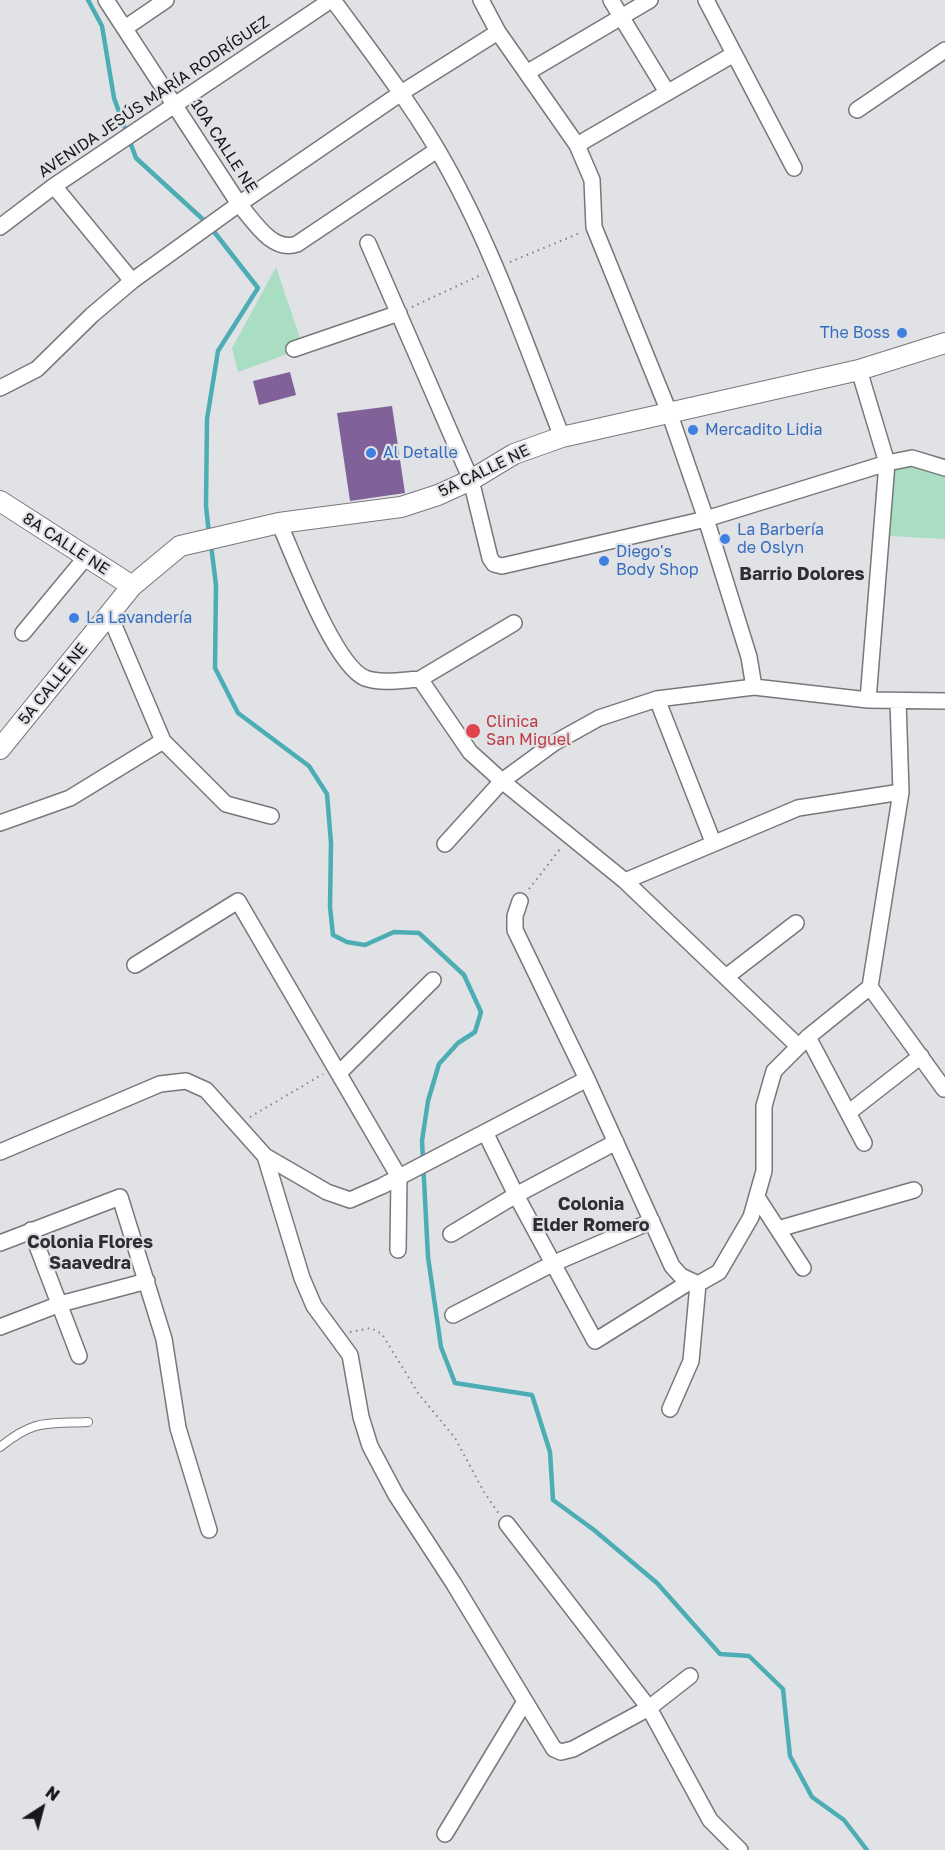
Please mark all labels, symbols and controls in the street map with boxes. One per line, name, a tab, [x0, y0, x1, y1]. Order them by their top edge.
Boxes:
street label: AVENIDA JESÚS MARÍA RODRÍGUEZ	[35, 12, 273, 182]
street label: 10A CALLE NE	[187, 96, 261, 196]
place label: The Boss	[820, 323, 890, 343]
marker: The Boss	[895, 326, 909, 340]
place label: Mercadito Lidia	[705, 420, 823, 440]
marker: Mercadito Lidia	[686, 423, 700, 437]
street label: 5A CALLE NE	[435, 441, 533, 501]
place label: Al Detalle	[383, 443, 458, 463]
marker: Al Detalle	[364, 446, 378, 460]
street label: 8A CALLE NE	[19, 509, 113, 579]
place label: La Barbería de Oslyn	[737, 520, 824, 558]
marker: La Barbería de Oslyn	[718, 532, 732, 546]
place label: Diego's Body Shop	[616, 542, 699, 580]
marker: Diego's Body Shop	[597, 554, 611, 568]
district label: Barrio Dolores	[739, 563, 865, 585]
place label: La Lavandería	[86, 608, 192, 628]
marker: La Lavandería	[67, 611, 81, 625]
street label: 5A CALLE NE	[14, 639, 92, 729]
place label: Clinica San Miguel	[486, 712, 571, 750]
marker: Clinica San Miguel	[464, 722, 482, 740]
district label: Colonia Elder Romero	[532, 1193, 650, 1236]
district label: Colonia Flores Saavedra	[27, 1231, 153, 1274]
north arrow	[12, 1778, 72, 1838]
text: N	[42, 1782, 63, 1805]

